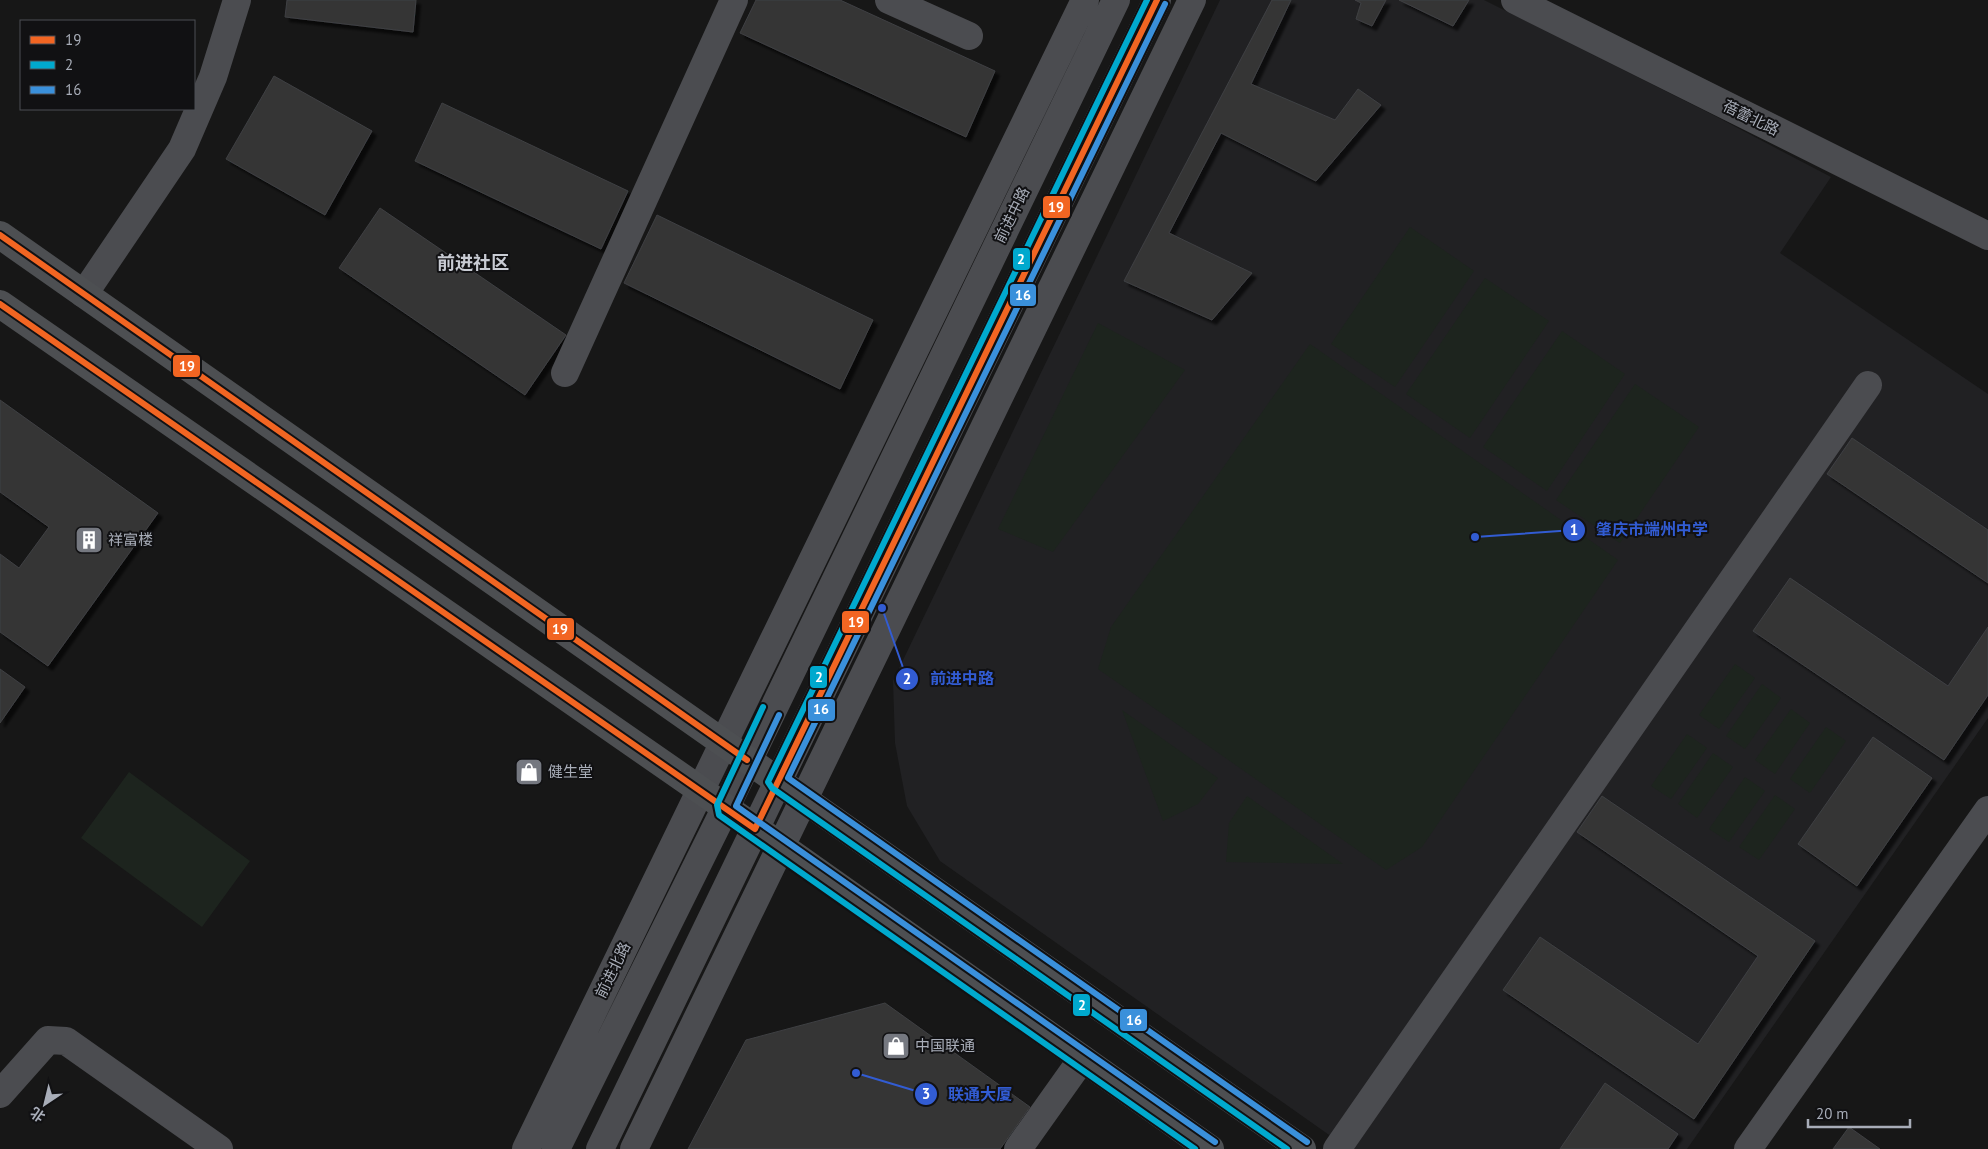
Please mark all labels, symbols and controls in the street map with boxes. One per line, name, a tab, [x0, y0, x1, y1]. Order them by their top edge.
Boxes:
legend	[20, 20, 195, 110]
text: 19	[65, 30, 81, 49]
text: 2	[65, 55, 73, 74]
text: 16	[65, 80, 81, 99]
street label: 蓓蕾北路	[1720, 96, 1782, 139]
street label: 前进中路	[990, 184, 1033, 246]
line badge: 19	[1042, 195, 1071, 219]
text: 19	[1048, 198, 1064, 216]
line badge: 2	[1012, 247, 1031, 271]
text: 2	[1017, 250, 1025, 268]
district label: 前进社区	[437, 251, 509, 274]
line badge: 16	[1009, 283, 1037, 307]
text: 16	[1015, 286, 1031, 304]
line badge: 19	[172, 354, 201, 378]
text: 19	[179, 357, 195, 375]
callout: 肇庆市端州中学	[1561, 514, 1718, 545]
text: 肇庆市端州中学	[1596, 519, 1708, 539]
text: 1	[1570, 520, 1578, 539]
building icon: 祥富楼	[74, 525, 104, 555]
place label: 祥富楼	[108, 530, 153, 549]
line badge: 19	[841, 610, 870, 634]
text: 19	[848, 613, 864, 631]
line badge: 19	[546, 617, 575, 641]
text: 19	[552, 620, 568, 638]
callout: 前进中路	[895, 663, 1004, 694]
line badge: 2	[809, 665, 828, 689]
text: 2	[815, 668, 823, 686]
text: 前进中路	[930, 668, 994, 688]
text: 2	[903, 669, 911, 688]
line badge: 16	[807, 698, 836, 722]
text: 16	[813, 700, 829, 718]
shop icon: 健生堂	[514, 757, 544, 787]
place label: 健生堂	[548, 762, 593, 781]
street label: 前进北路	[591, 939, 634, 1001]
line badge: 2	[1072, 993, 1091, 1017]
text: 2	[1078, 996, 1086, 1014]
line badge: 16	[1119, 1008, 1148, 1032]
text: 16	[1126, 1011, 1142, 1029]
shop icon: 中国联通	[881, 1031, 911, 1061]
place label: 中国联通	[915, 1036, 975, 1055]
north arrow	[20, 1079, 70, 1129]
callout: 联通大厦	[913, 1079, 1022, 1110]
text: 3	[922, 1084, 930, 1103]
text: 联通大厦	[948, 1084, 1012, 1104]
scale bar	[1808, 1096, 1910, 1128]
text: 北	[27, 1103, 48, 1126]
text: 20 m	[1816, 1104, 1849, 1123]

